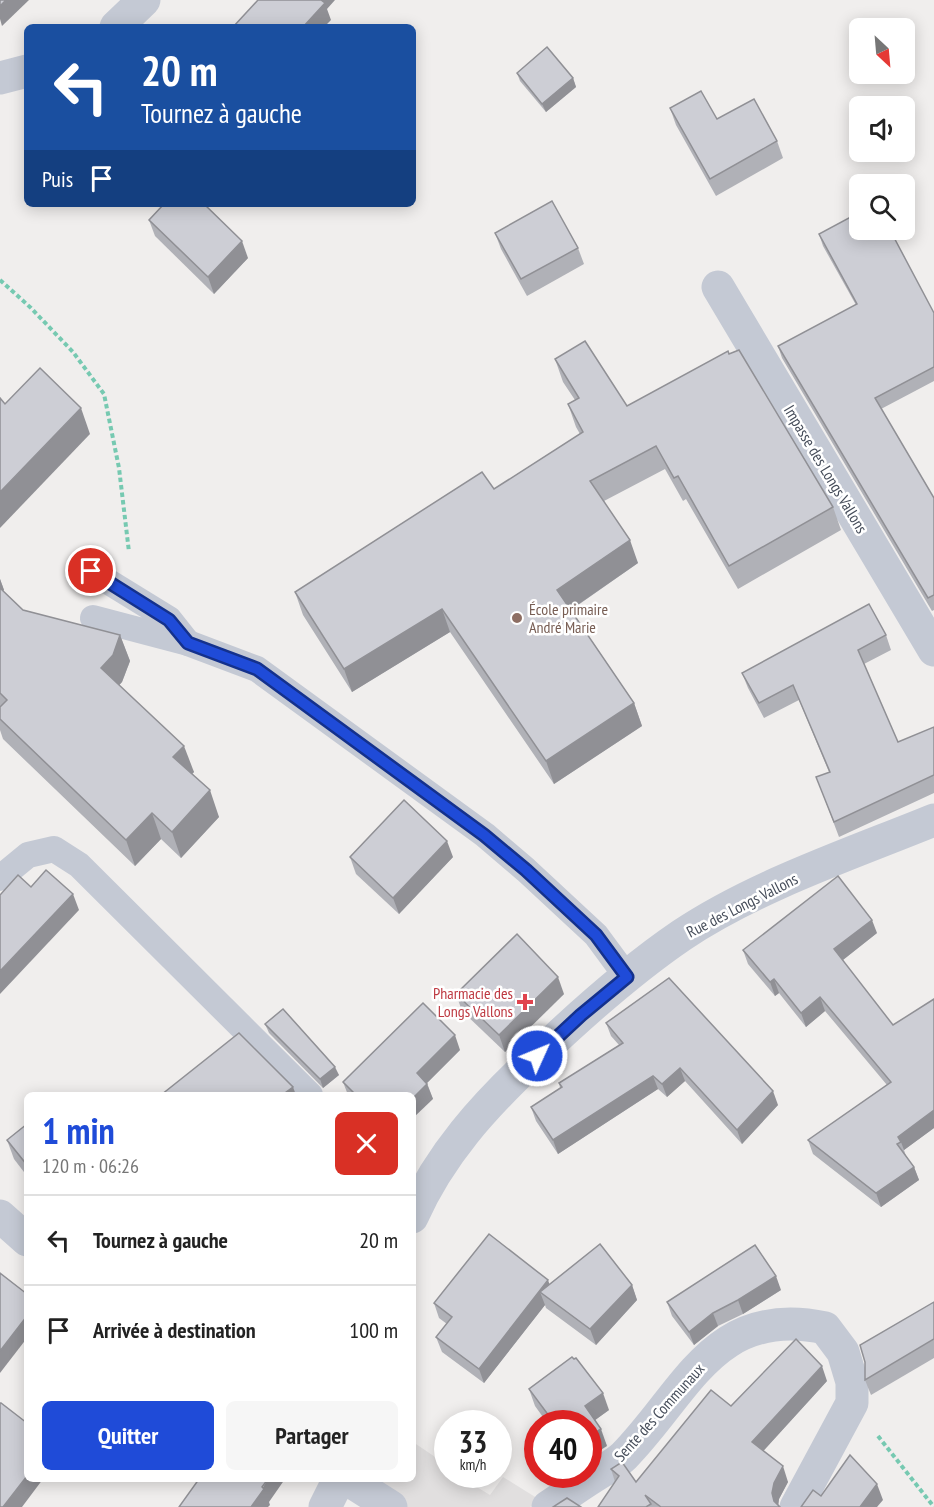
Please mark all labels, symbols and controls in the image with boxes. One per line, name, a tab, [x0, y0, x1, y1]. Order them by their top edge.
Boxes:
north arrow	[849, 18, 915, 84]
map controls	[849, 18, 915, 240]
text: 20 m	[141, 43, 218, 98]
icon: left	[42, 48, 120, 126]
text: Tournez à gauche	[141, 96, 302, 130]
button: sound	[849, 96, 915, 162]
icon: arrive	[85, 162, 118, 195]
text: Puis	[42, 165, 73, 193]
button: search	[849, 174, 915, 240]
street label: Impasse des Longs Vallons	[780, 401, 872, 537]
pin	[65, 545, 116, 596]
icon: arrive	[74, 554, 107, 587]
place label: École primaire André Marie	[529, 599, 608, 637]
marker: École primaire André Marie	[510, 611, 524, 625]
street label: Rue des Longs Vallons	[683, 868, 801, 942]
place label: Pharmacie des Longs Vallons	[433, 983, 513, 1021]
marker: Pharmacie des Longs Vallons	[518, 995, 532, 1009]
position arrow	[505, 1024, 569, 1088]
text: 1 min	[42, 1107, 115, 1154]
button: close	[335, 1112, 398, 1175]
text: 120 m · 06:26	[42, 1153, 139, 1179]
icon: left	[42, 1224, 75, 1257]
text: Tournez à gauche	[93, 1226, 228, 1254]
text: 20 m	[359, 1226, 398, 1254]
icon: arrive	[42, 1314, 75, 1347]
text: Arrivée à destination	[93, 1316, 256, 1344]
text: 100 m	[349, 1316, 398, 1344]
street label: Sente des Communaux	[610, 1358, 709, 1465]
button: Quitter	[42, 1401, 214, 1470]
button: Partager	[226, 1401, 398, 1470]
speed limit sign: 40	[524, 1410, 602, 1488]
text: 33	[459, 1422, 487, 1461]
text: km/h	[460, 1455, 486, 1474]

